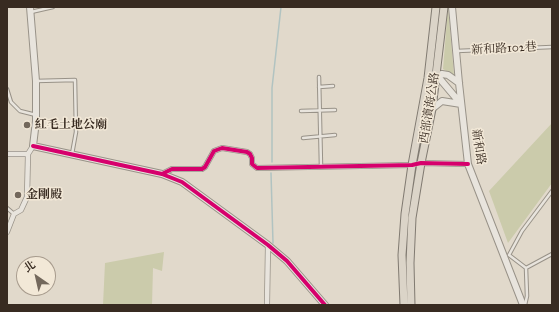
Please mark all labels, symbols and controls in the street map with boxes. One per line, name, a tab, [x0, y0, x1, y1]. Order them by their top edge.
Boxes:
street label: 新和路102巷	[471, 40, 537, 58]
street label: 西部濱海公路	[417, 71, 443, 145]
place label: 紅毛土地公廟	[35, 118, 107, 132]
marker: 紅毛土地公廟	[22, 120, 32, 130]
street label: 新和路	[468, 128, 488, 166]
place label: 金剛殿	[26, 188, 62, 202]
marker: 金剛殿	[13, 190, 23, 200]
north arrow	[16, 256, 56, 296]
text: 北	[21, 258, 38, 275]

